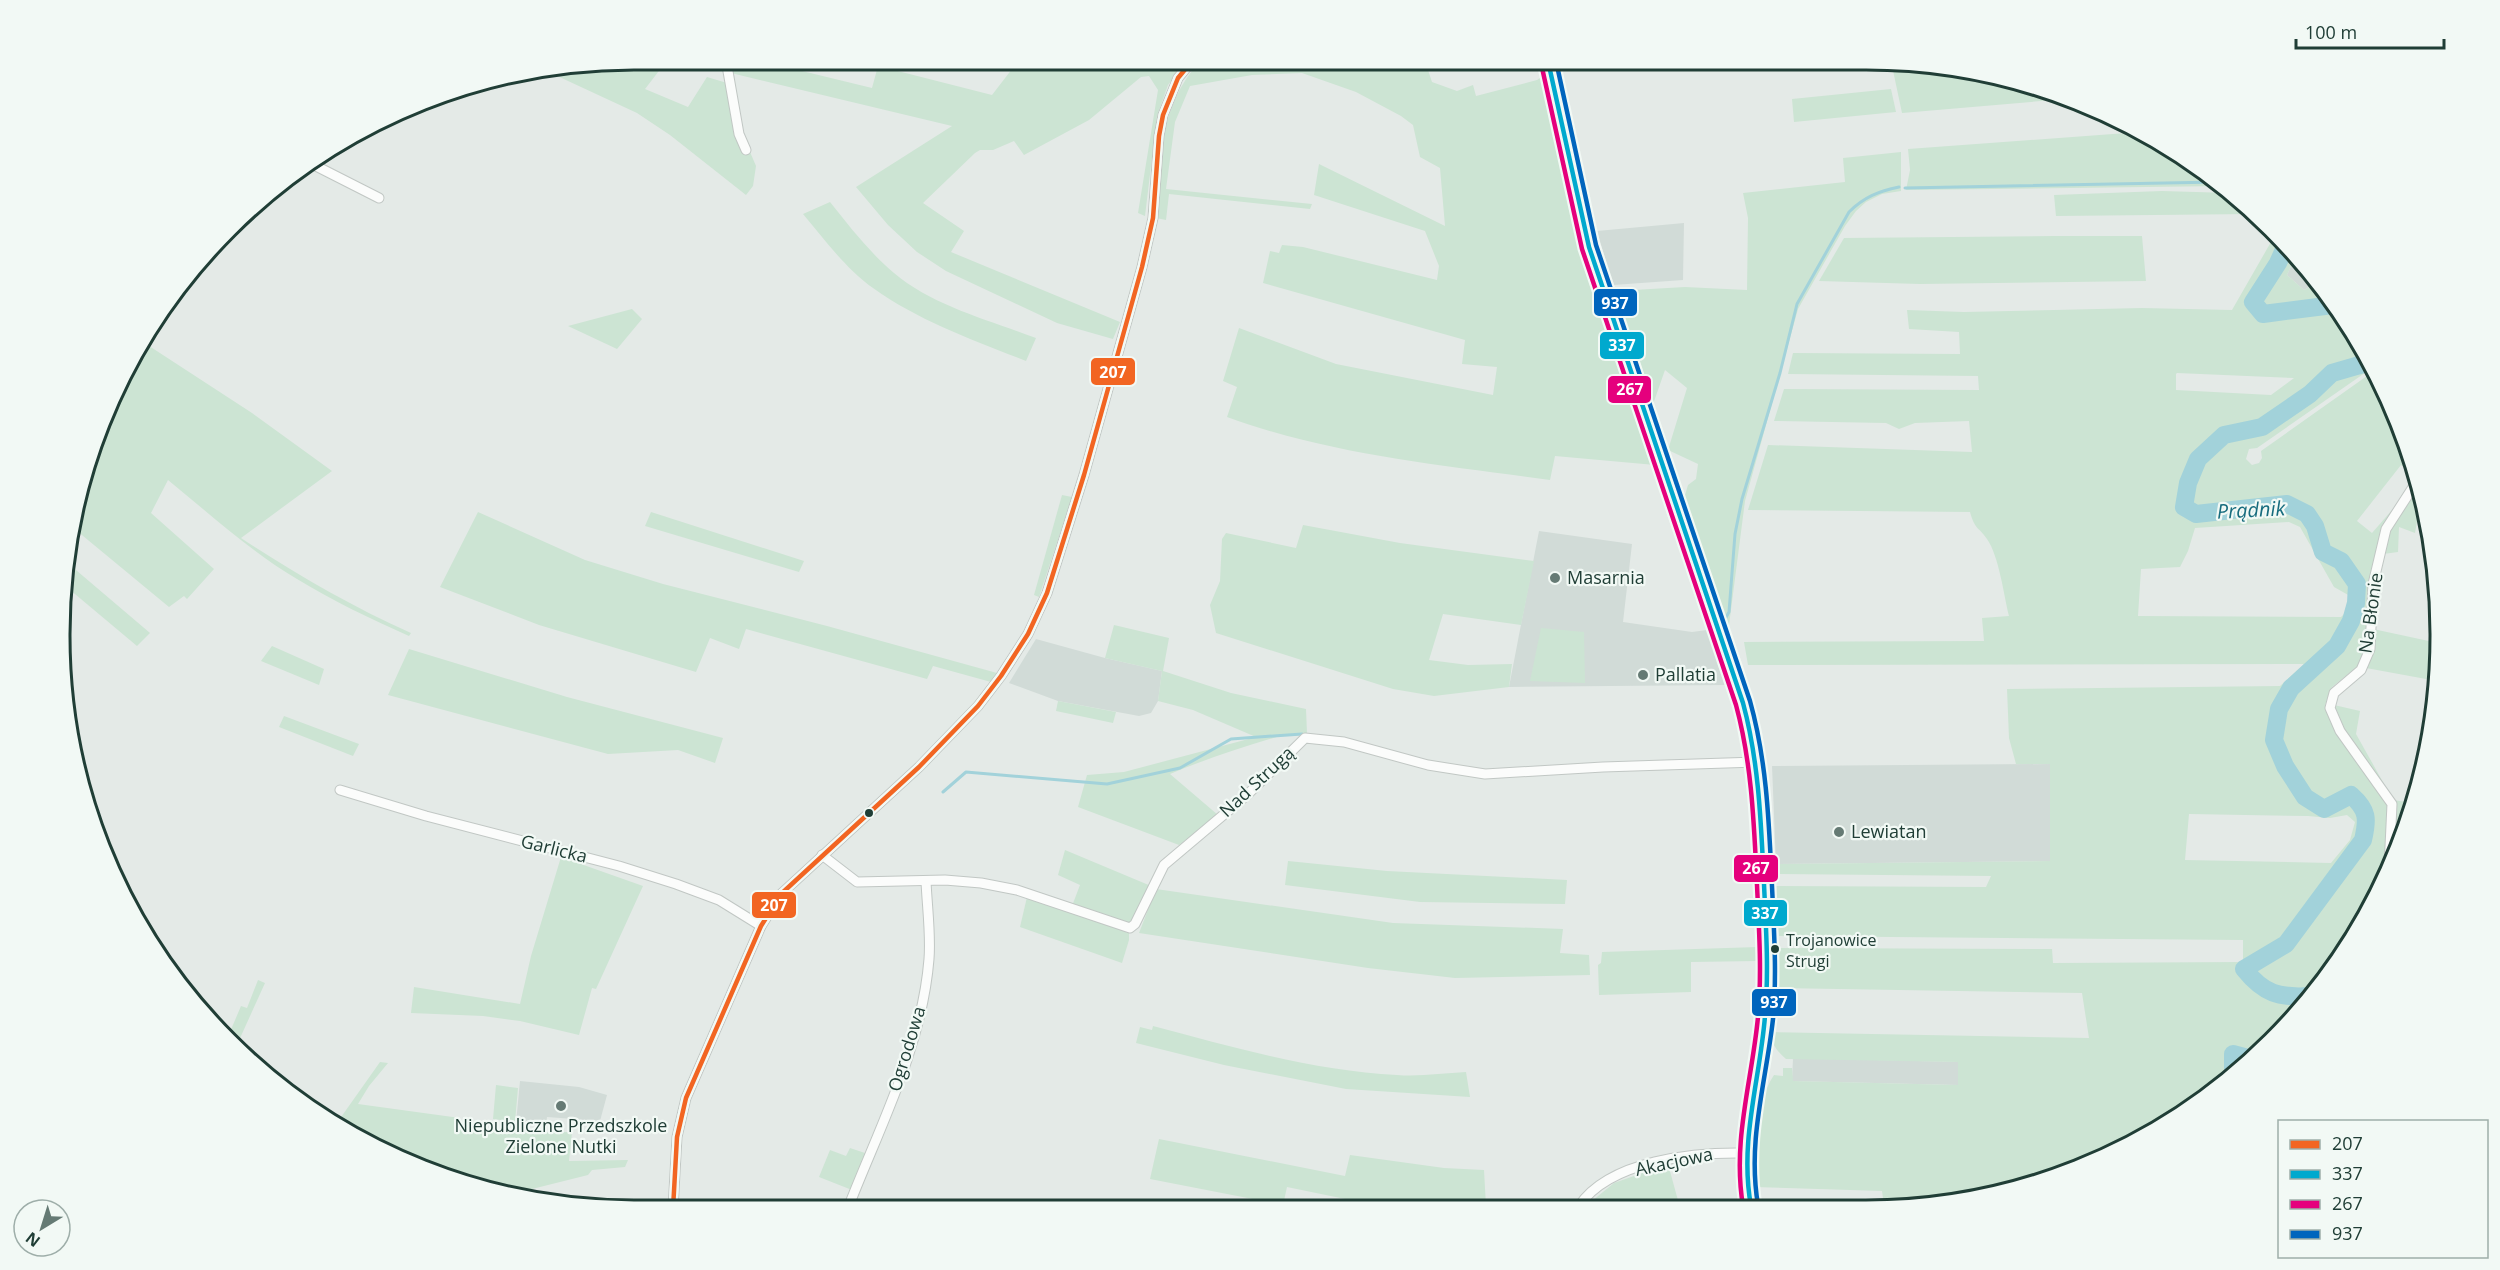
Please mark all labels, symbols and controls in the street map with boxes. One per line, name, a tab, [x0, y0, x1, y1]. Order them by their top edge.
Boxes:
scale bar	[2296, 12, 2444, 50]
text: 100 m	[2305, 20, 2357, 44]
line badge: 937	[1593, 288, 1638, 317]
text: 937	[1601, 292, 1629, 314]
line badge: 337	[1599, 331, 1645, 360]
text: 337	[1608, 334, 1636, 356]
line badge: 207	[1090, 357, 1136, 386]
text: 207	[1099, 361, 1127, 383]
line badge: 267	[1607, 375, 1652, 404]
text: 267	[1616, 378, 1644, 400]
water label: Prądnik	[2216, 494, 2287, 525]
place label: Masarnia	[1567, 565, 1645, 589]
marker: Masarnia	[1548, 571, 1562, 585]
street label: Na Błonie	[2352, 571, 2388, 655]
place label: Pallatia	[1655, 662, 1716, 686]
marker: Pallatia	[1636, 668, 1650, 682]
street label: Nad Strugą	[1214, 741, 1299, 822]
unlabelled marker	[863, 807, 875, 819]
place label: Lewiatan	[1851, 819, 1926, 843]
marker: Lewiatan	[1832, 825, 1846, 839]
street label: Garlicka	[519, 828, 590, 868]
line badge: 267	[1733, 854, 1779, 883]
text: 267	[1742, 857, 1770, 879]
line badge: 207	[751, 891, 797, 919]
text: 207	[760, 894, 788, 916]
line badge: 337	[1743, 899, 1788, 927]
text: 337	[1751, 902, 1779, 924]
place label: Trojanowice Strugi	[1786, 929, 1876, 972]
marker: Trojanowice Strugi	[1769, 943, 1781, 955]
line badge: 937	[1751, 988, 1797, 1017]
text: 937	[1760, 991, 1788, 1013]
street label: Ogrodowa	[882, 1003, 930, 1094]
marker: Niepubliczne Przedszkole Zielone Nutki	[554, 1099, 568, 1113]
place label: Niepubliczne Przedszkole Zielone Nutki	[455, 1113, 667, 1158]
legend	[2278, 1120, 2488, 1258]
text: 207	[2332, 1131, 2363, 1155]
street label: Akacjowa	[1633, 1141, 1715, 1181]
text: 337	[2332, 1161, 2363, 1185]
text: 267	[2332, 1191, 2363, 1215]
north arrow	[12, 1198, 72, 1258]
text: 937	[2332, 1221, 2363, 1245]
text: N	[21, 1227, 45, 1252]

